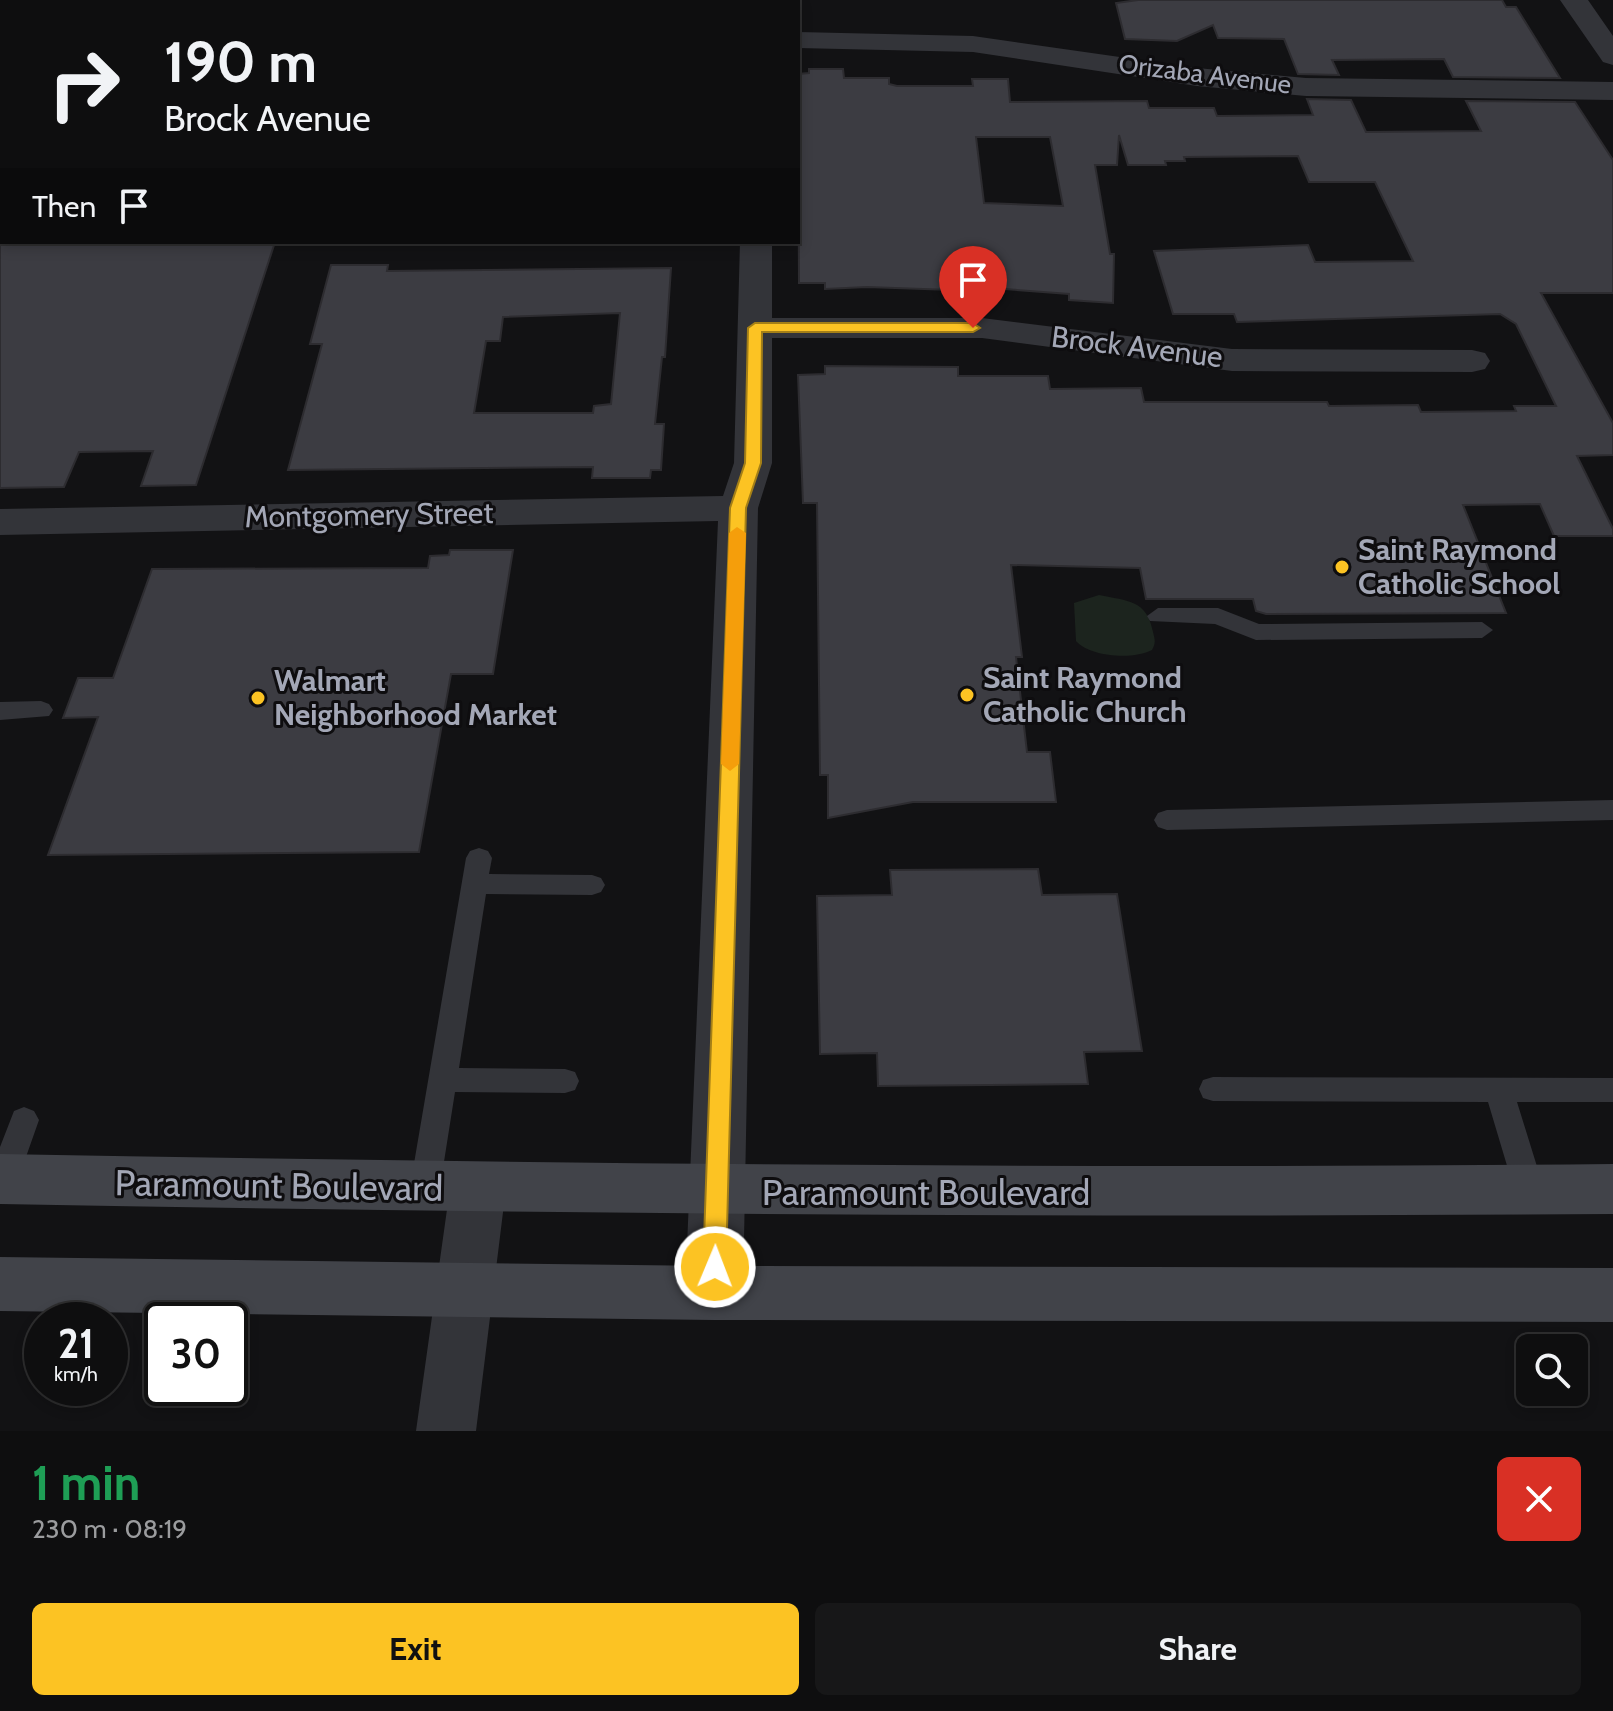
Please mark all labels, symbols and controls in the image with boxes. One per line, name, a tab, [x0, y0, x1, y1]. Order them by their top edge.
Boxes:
text: 190 m	[164, 28, 317, 96]
icon: right	[32, 32, 136, 136]
street label: Orizaba Avenue	[1117, 48, 1293, 100]
text: Brock Avenue	[164, 96, 371, 140]
icon: arrive	[112, 184, 156, 228]
text: Then	[32, 188, 96, 225]
pin	[939, 246, 1007, 328]
icon: arrive	[951, 258, 995, 302]
street label: Brock Avenue	[1049, 318, 1225, 375]
street label: Montgomery Street	[244, 494, 494, 535]
place label: Saint Raymond Catholic School	[1358, 531, 1560, 602]
marker: Saint Raymond Catholic School	[1333, 558, 1351, 576]
place label: Saint Raymond Catholic Church	[983, 659, 1186, 730]
place label: Walmart Neighborhood Market	[274, 662, 557, 733]
marker: Saint Raymond Catholic Church	[958, 686, 976, 704]
marker: Walmart Neighborhood Market	[249, 689, 267, 707]
street label: Paramount Boulevard	[114, 1160, 444, 1210]
street label: Paramount Boulevard	[762, 1170, 1090, 1214]
position arrow	[673, 1225, 757, 1309]
speed limit sign: 30	[144, 1302, 248, 1406]
text: 21	[58, 1319, 94, 1368]
map controls	[1516, 1334, 1588, 1406]
button: search	[1516, 1334, 1588, 1406]
text: km/h	[54, 1362, 98, 1386]
text: 1 min	[32, 1454, 140, 1512]
button: close	[1497, 1457, 1581, 1541]
text: 230 m · 08:19	[32, 1513, 187, 1545]
button: Exit	[32, 1603, 799, 1695]
button: Share	[815, 1603, 1581, 1695]

